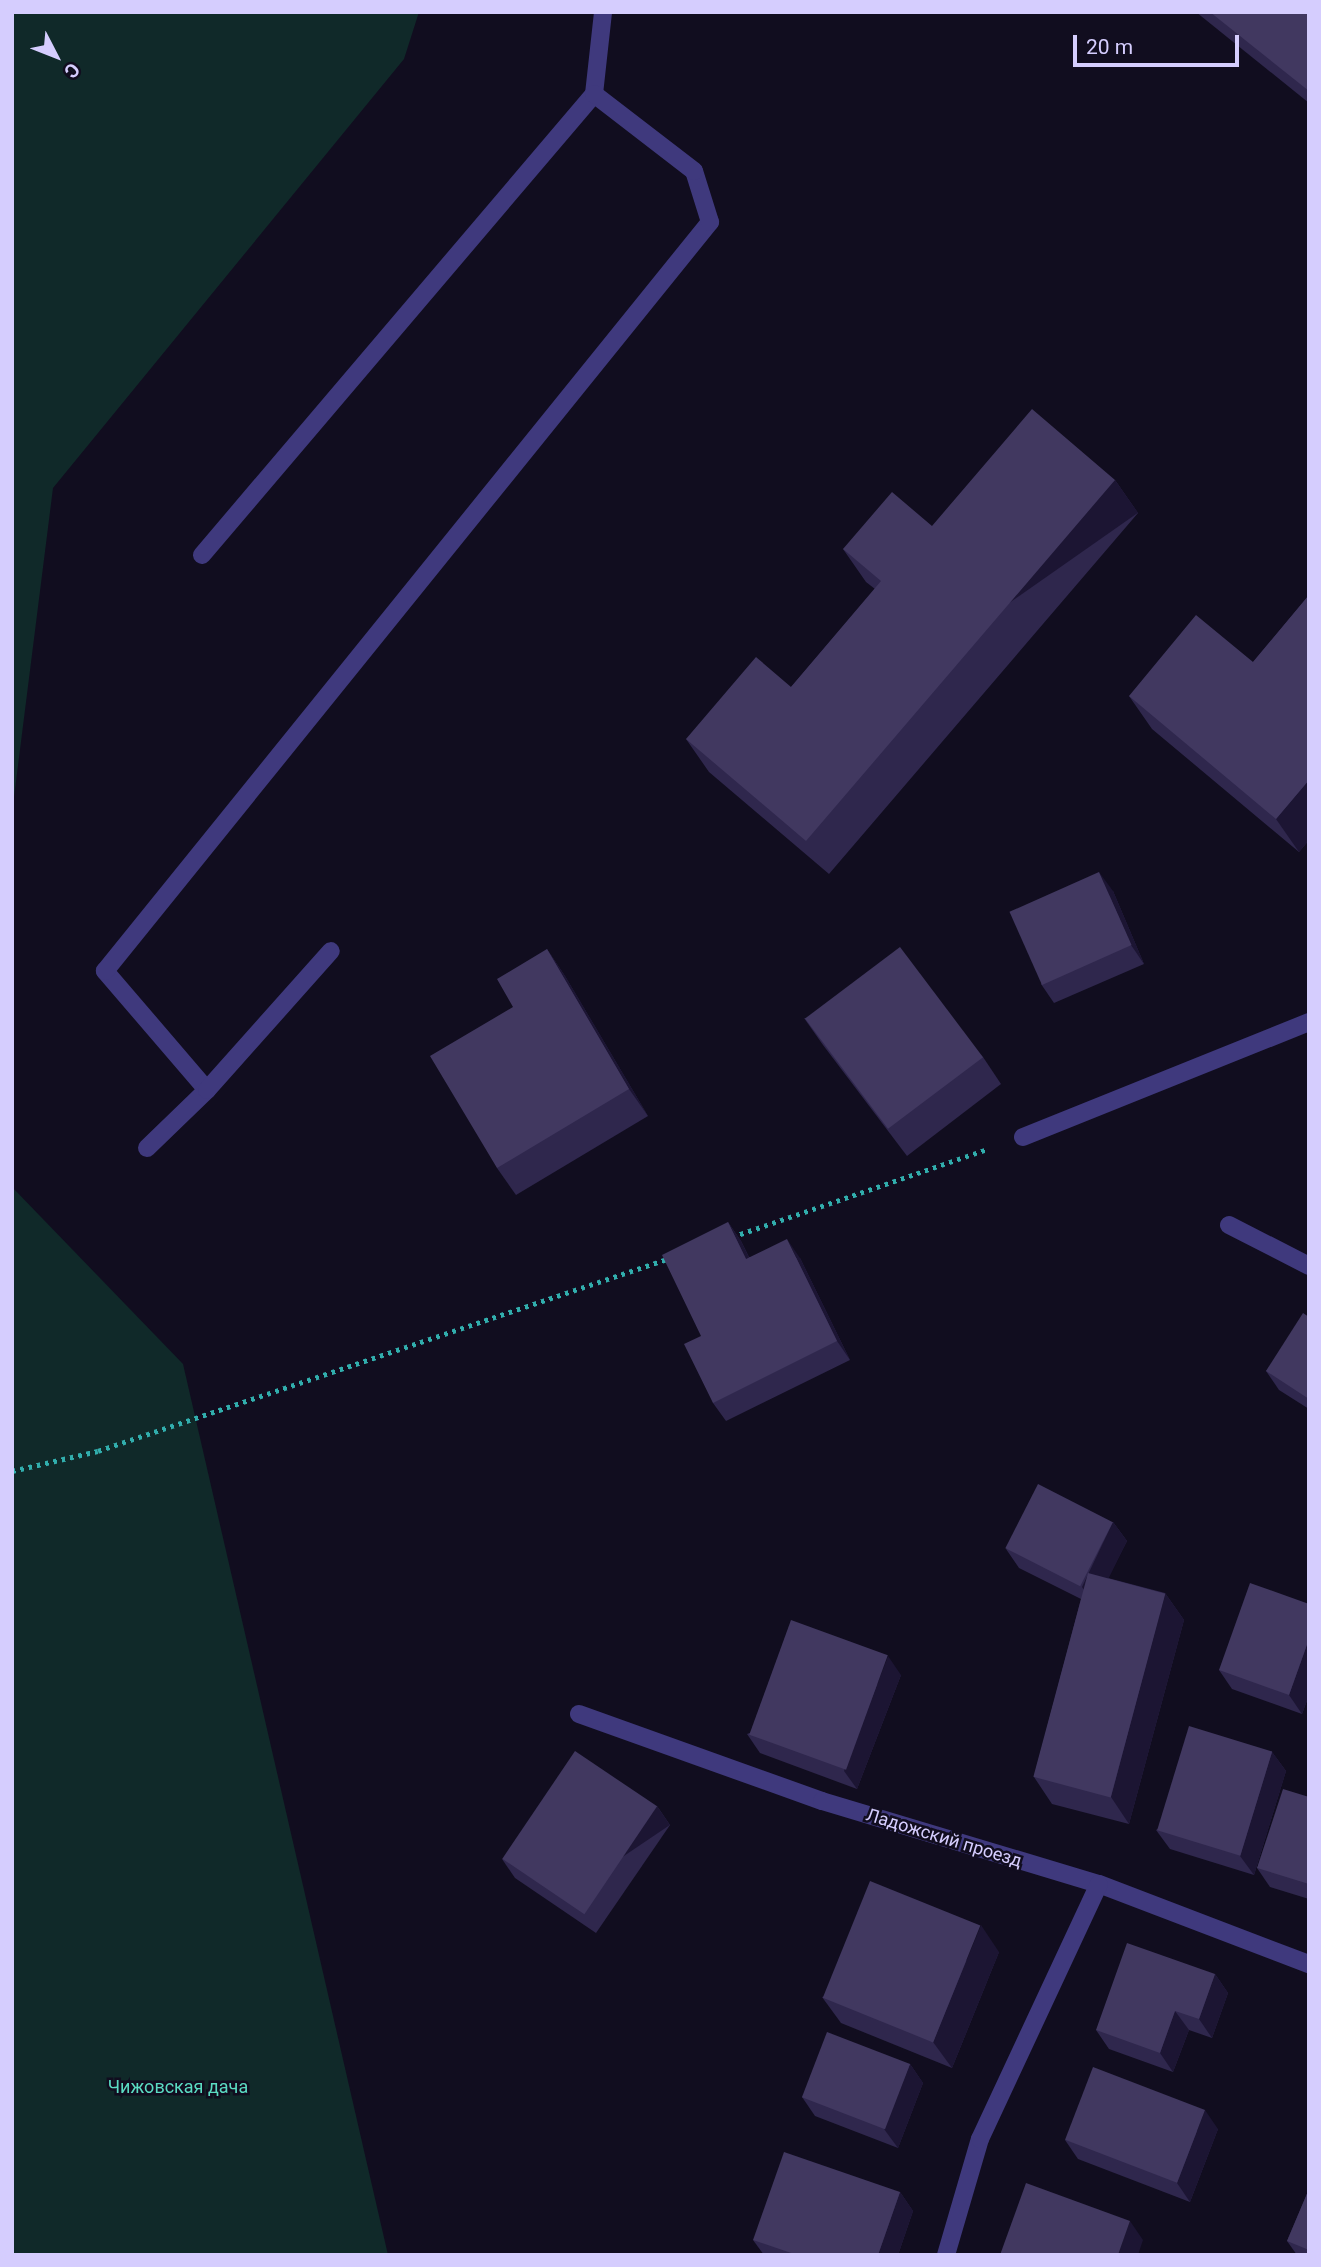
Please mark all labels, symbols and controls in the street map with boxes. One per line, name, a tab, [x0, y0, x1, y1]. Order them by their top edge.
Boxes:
north arrow	[21, 21, 91, 91]
scale bar	[1076, 21, 1242, 65]
text: 20 m	[1086, 35, 1133, 59]
text: С	[59, 58, 85, 83]
street label: Ладожский проезд	[863, 1804, 1025, 1872]
park label: Чижовская дача	[108, 2076, 248, 2098]

